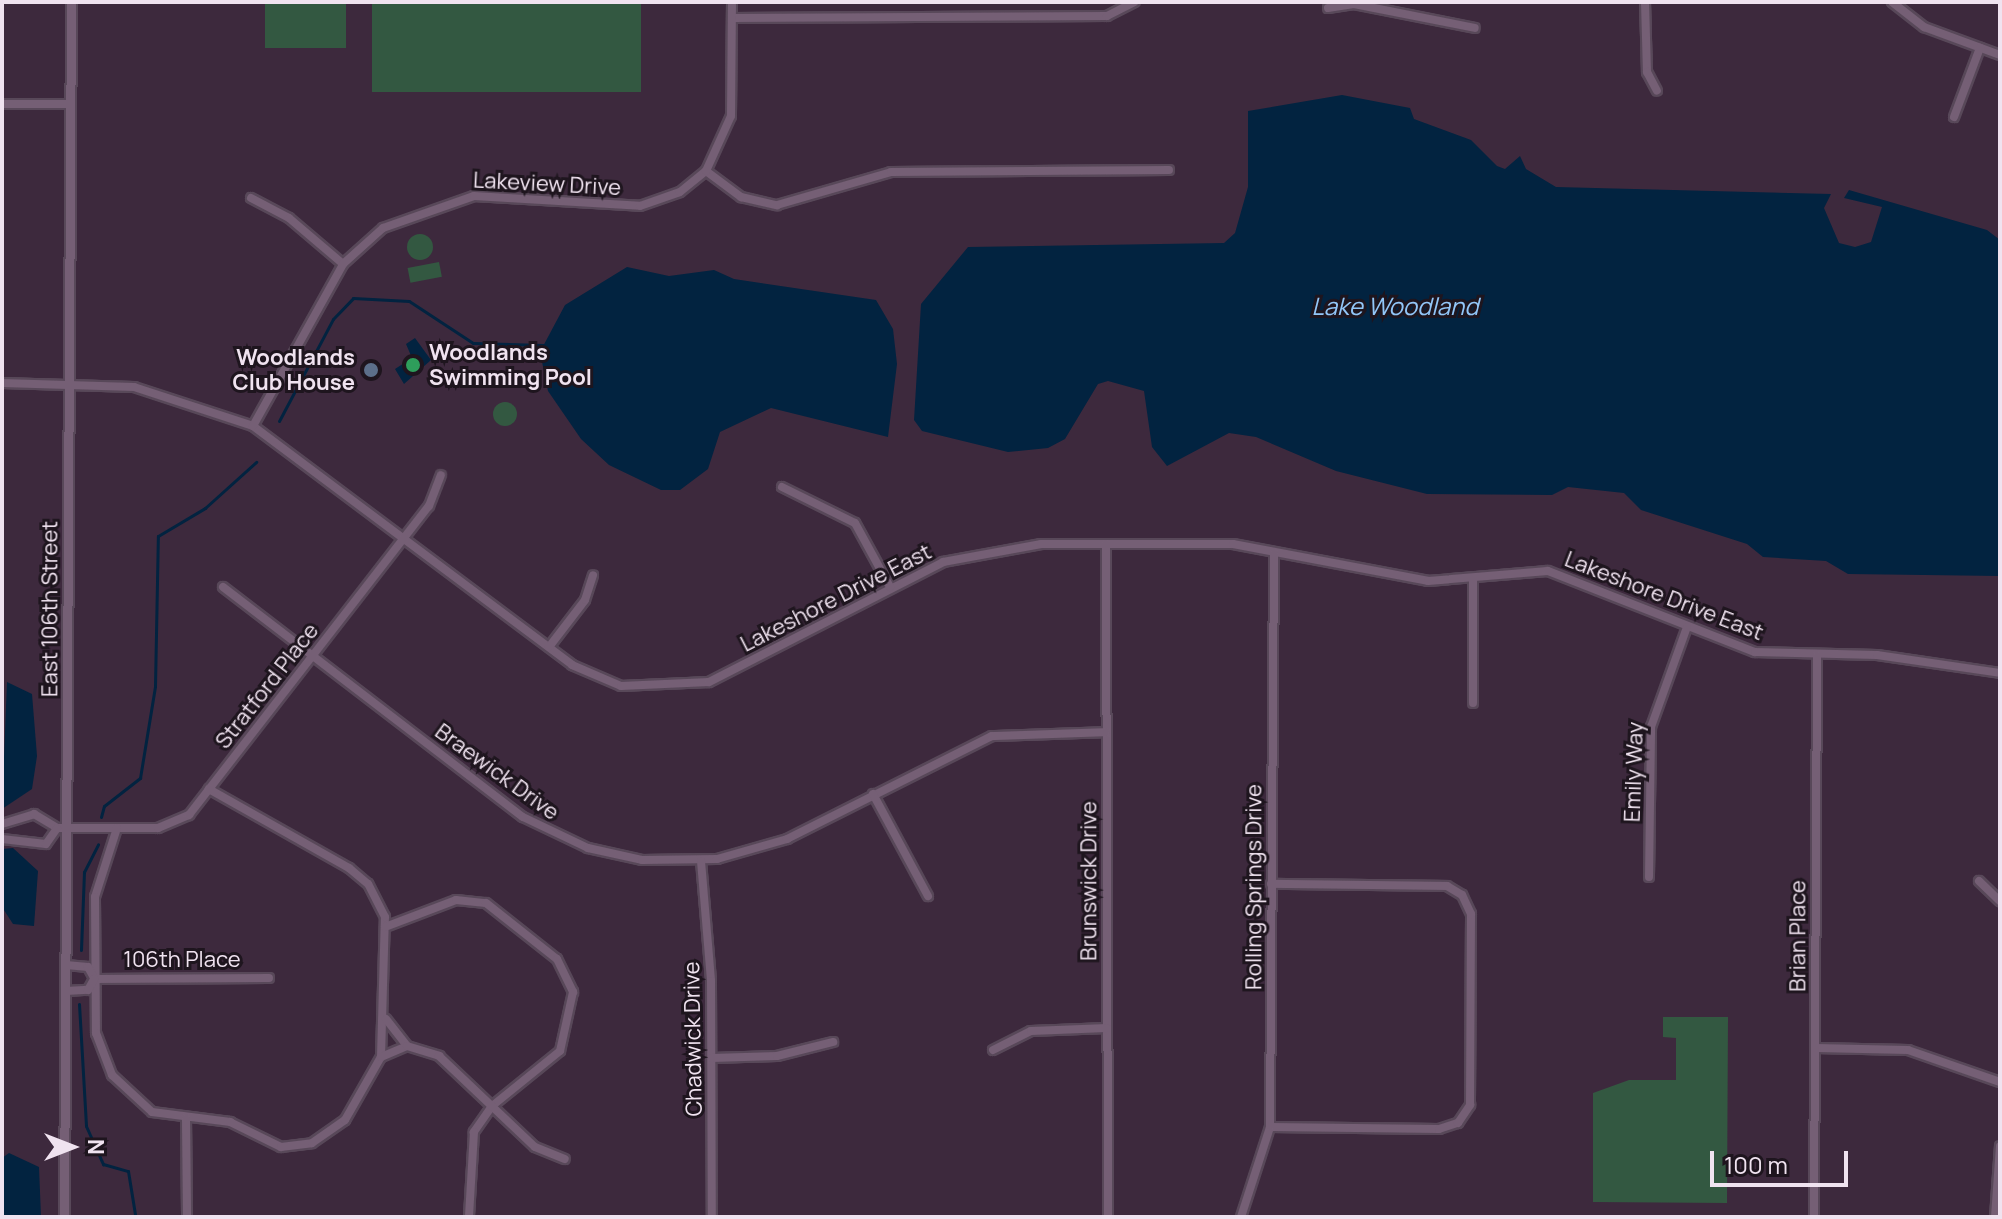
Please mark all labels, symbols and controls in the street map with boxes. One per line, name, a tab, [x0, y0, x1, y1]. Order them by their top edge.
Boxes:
street label: Lakeview Drive	[472, 167, 622, 201]
water label: Lake Woodland	[1311, 292, 1479, 320]
place label: Woodlands Swimming Pool	[429, 339, 592, 390]
place label: Woodlands Club House	[232, 344, 355, 396]
marker: Woodlands Swimming Pool	[404, 356, 422, 374]
marker: Woodlands Club House	[362, 361, 380, 379]
street label: East 106th Street	[37, 521, 63, 697]
street label: Lakeshore Drive East	[736, 538, 936, 658]
street label: Lakeshore Drive East	[1561, 546, 1767, 646]
street label: Stratford Place	[210, 618, 324, 754]
street label: Braewick Drive	[430, 718, 564, 826]
street label: Emily Way	[1619, 721, 1649, 823]
street label: Rolling Springs Drive	[1241, 784, 1267, 990]
street label: Brunswick Drive	[1076, 801, 1102, 961]
street label: Brian Place	[1785, 880, 1811, 992]
street label: 106th Place	[123, 947, 241, 973]
street label: Chadwick Drive	[678, 961, 708, 1117]
north arrow	[32, 1107, 112, 1187]
scale bar	[1714, 1135, 1852, 1185]
text: N	[81, 1139, 111, 1155]
text: 100 m	[1724, 1148, 1788, 1181]

